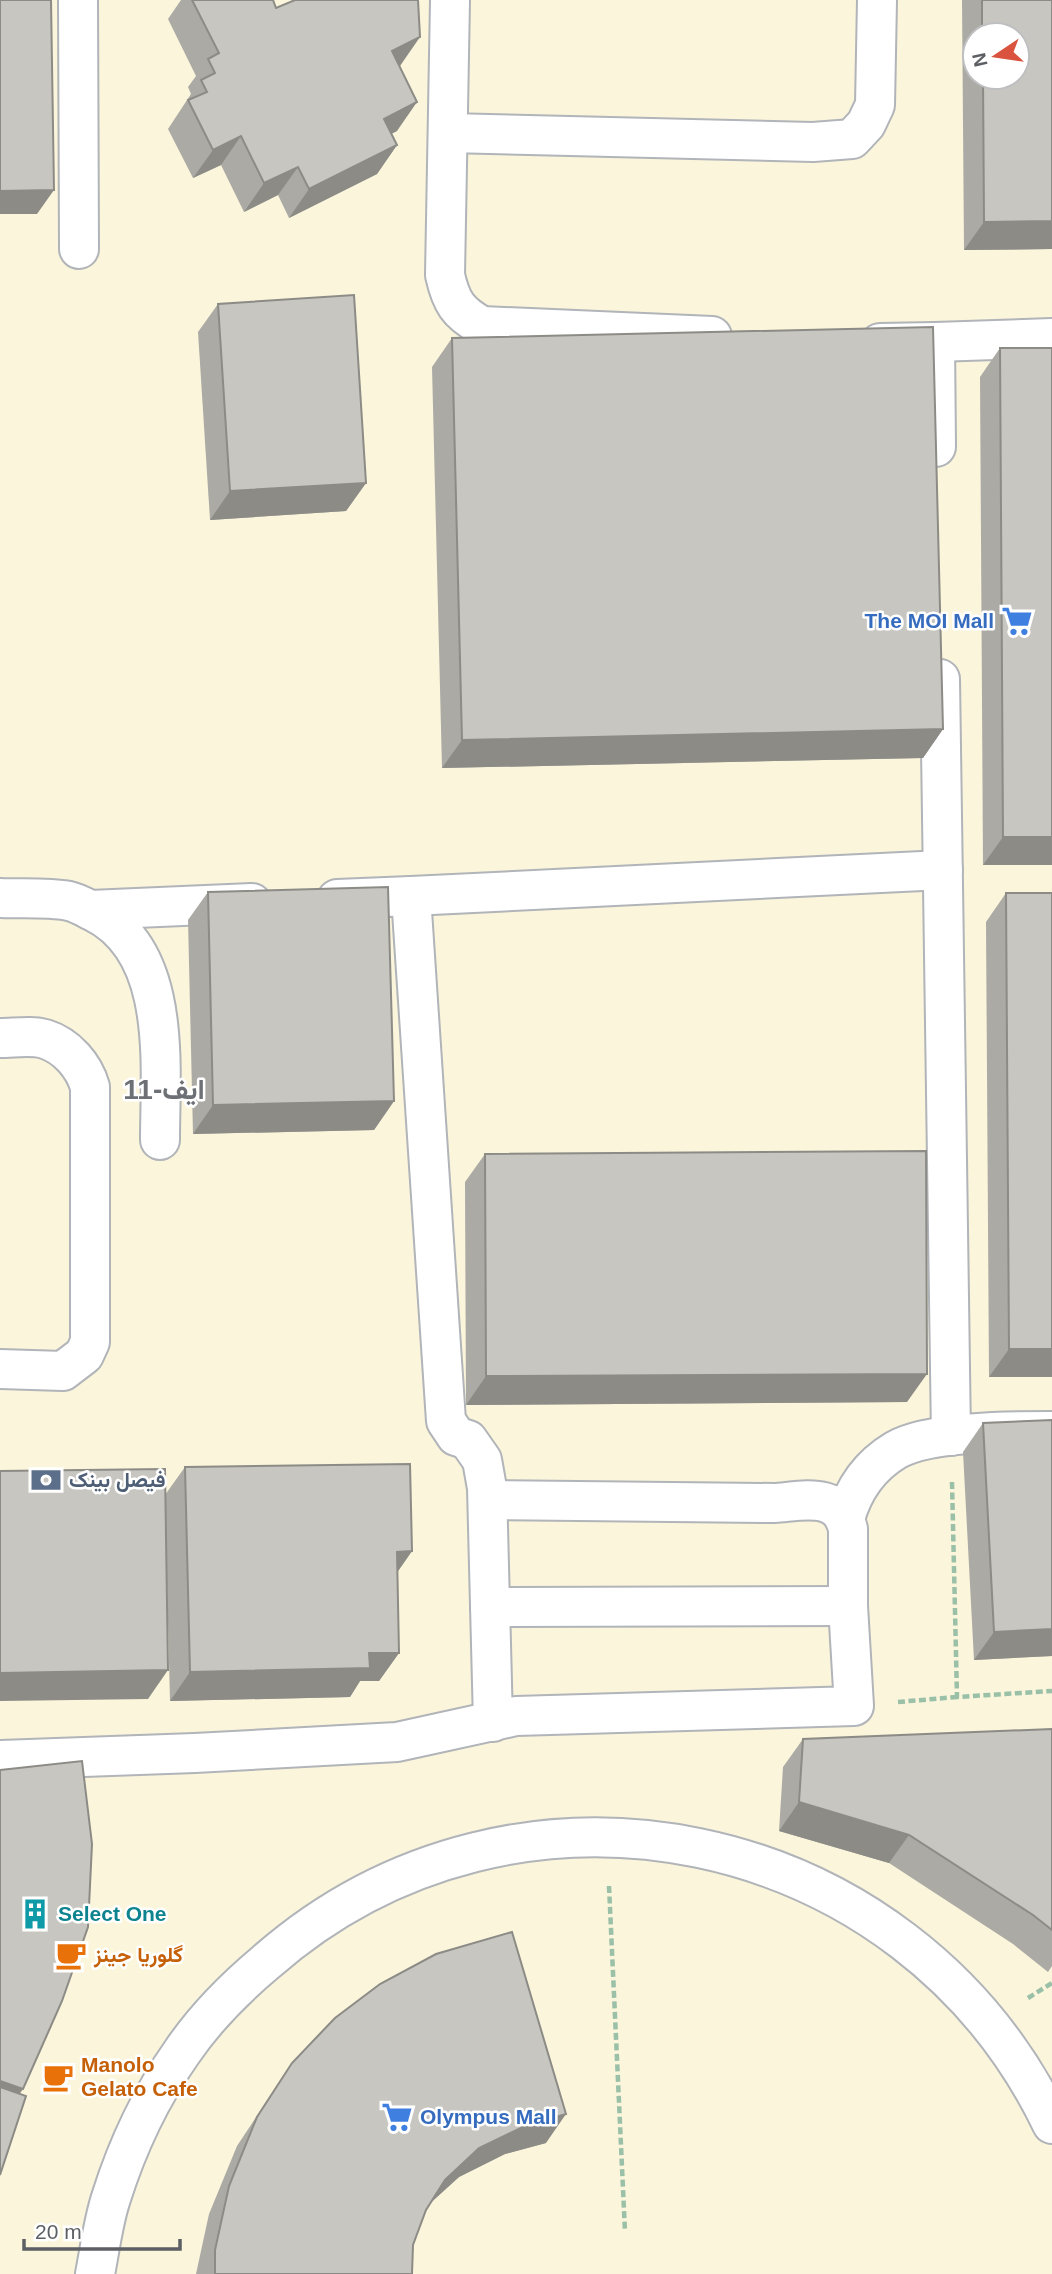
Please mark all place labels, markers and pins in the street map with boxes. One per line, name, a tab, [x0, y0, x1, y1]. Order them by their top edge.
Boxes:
supermarket icon: The MOI Mall	[1000, 604, 1034, 638]
place label: The MOI Mall	[864, 609, 994, 632]
bank icon: فیصل بینک	[29, 1463, 63, 1497]
place label: فیصل بینک	[69, 1468, 166, 1492]
building icon: Select One	[18, 1897, 52, 1931]
place label: Select One	[58, 1902, 167, 1925]
cafe icon: گلوریا جینز	[54, 1938, 88, 1972]
place label: گلوریا جینز	[93, 1943, 183, 1968]
place label: Manolo Gelato Cafe	[81, 2053, 198, 2100]
cafe icon: Manolo Gelato Cafe	[41, 2060, 75, 2094]
supermarket icon: Olympus Mall	[380, 2100, 414, 2134]
place label: Olympus Mall	[420, 2105, 557, 2128]

